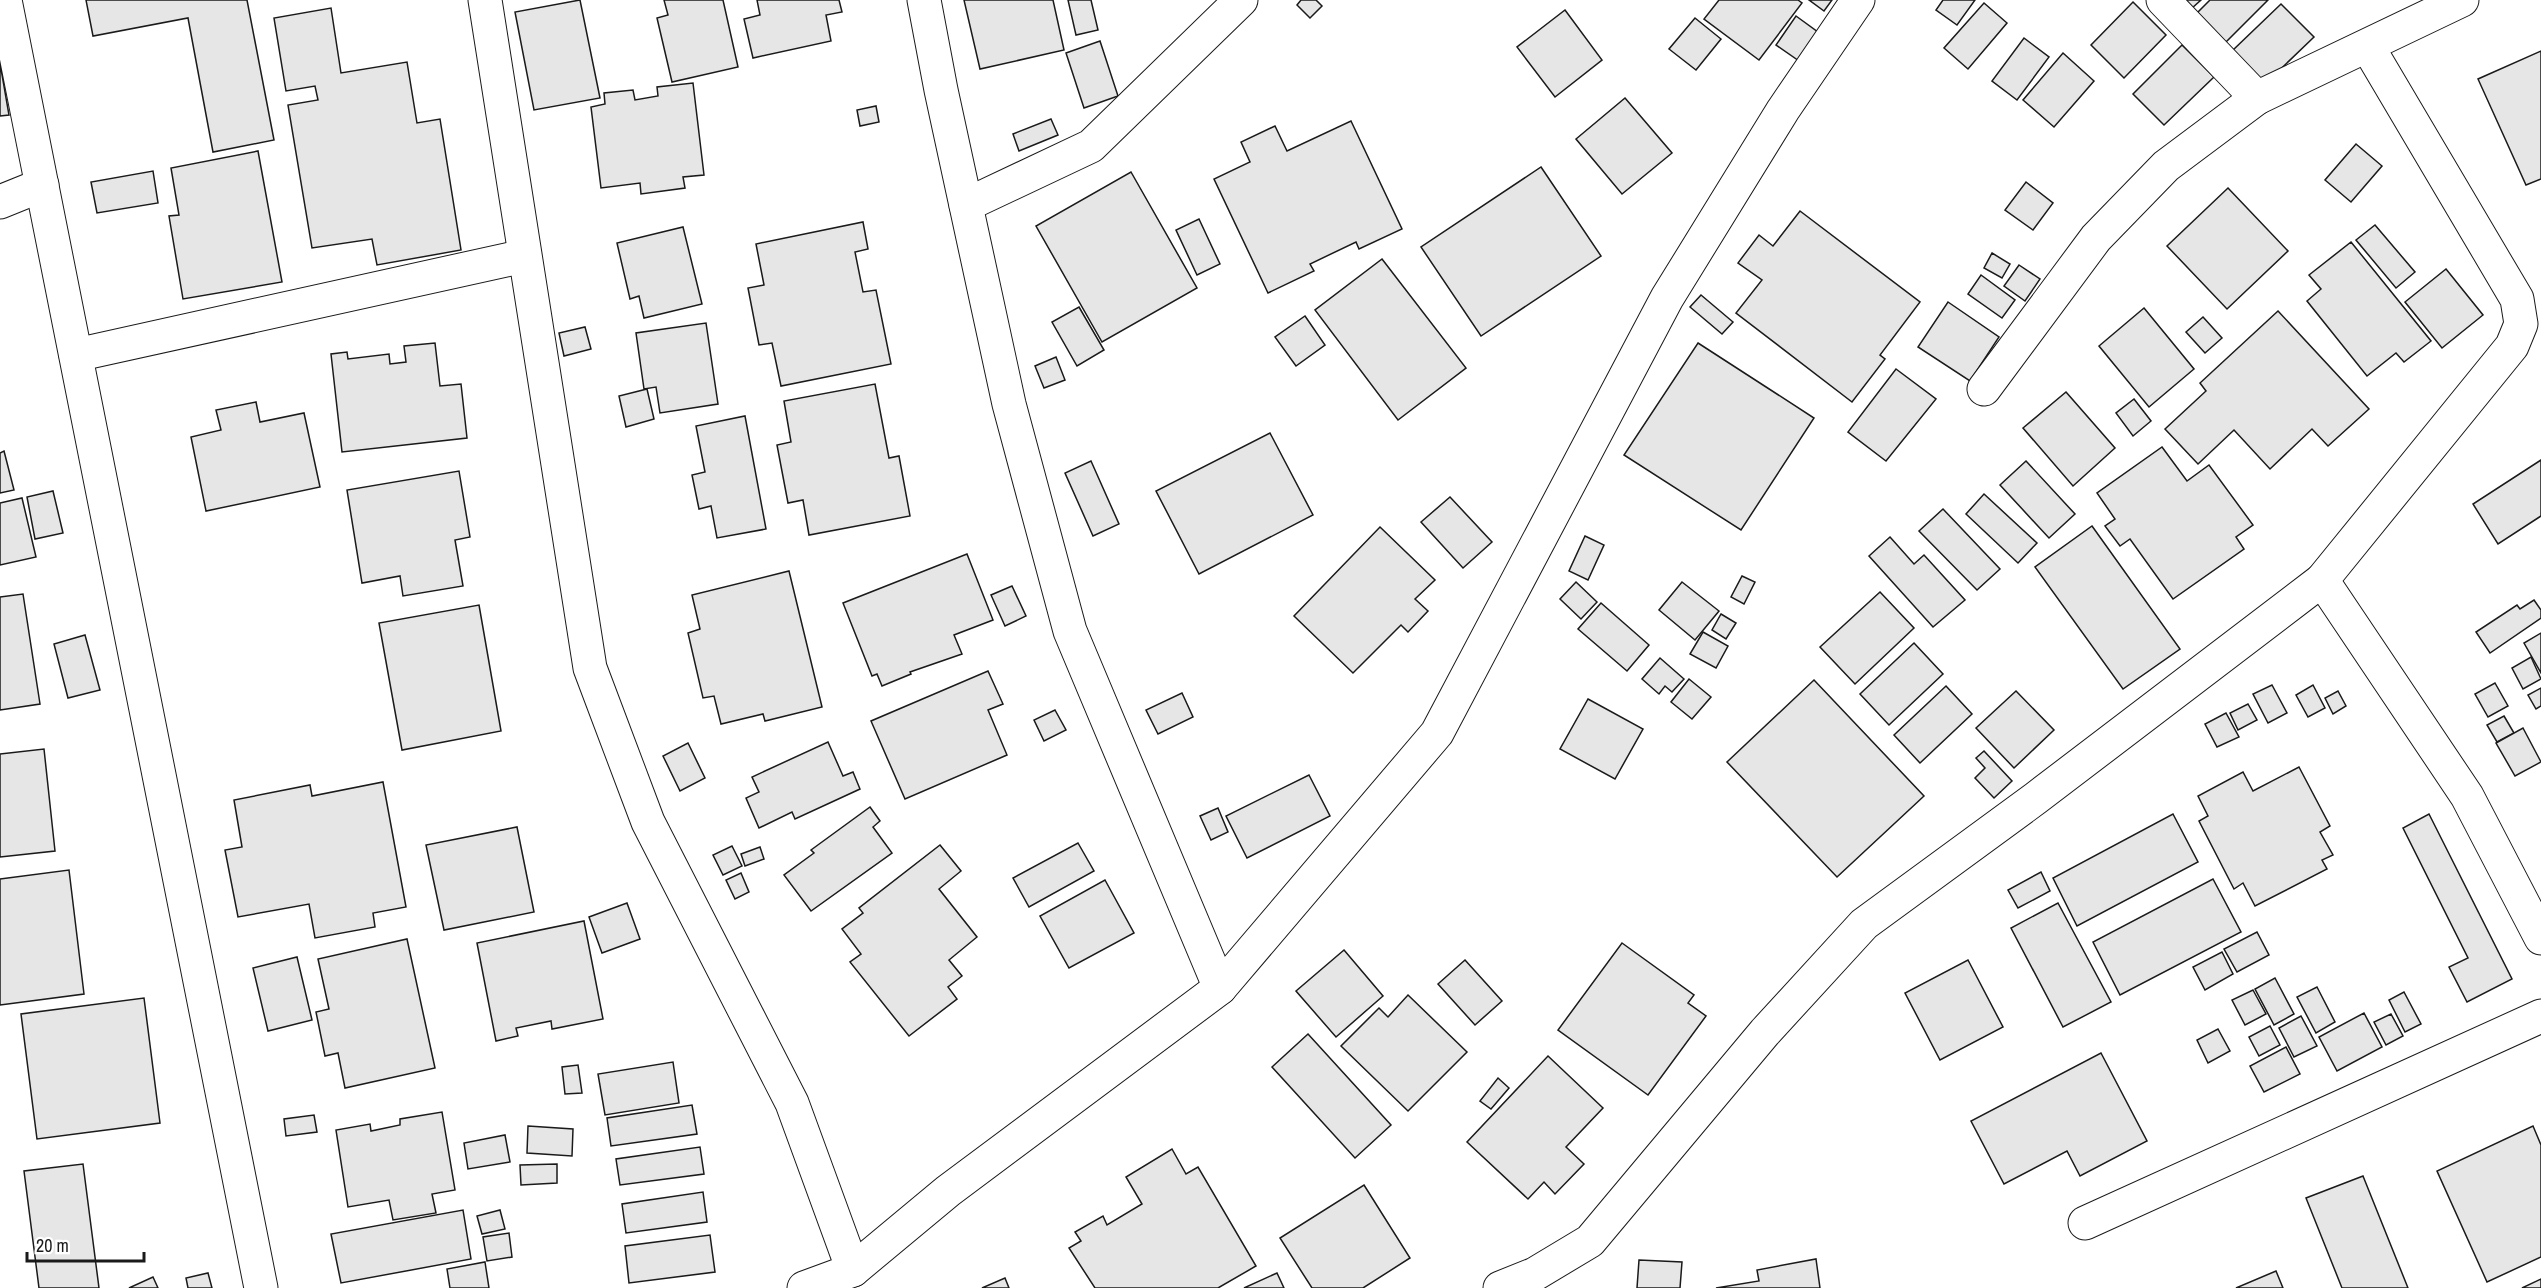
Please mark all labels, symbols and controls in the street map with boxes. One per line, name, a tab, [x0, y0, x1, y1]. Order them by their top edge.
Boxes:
scale bar	[27, 1225, 144, 1263]
text: 20 m	[36, 1233, 69, 1258]

